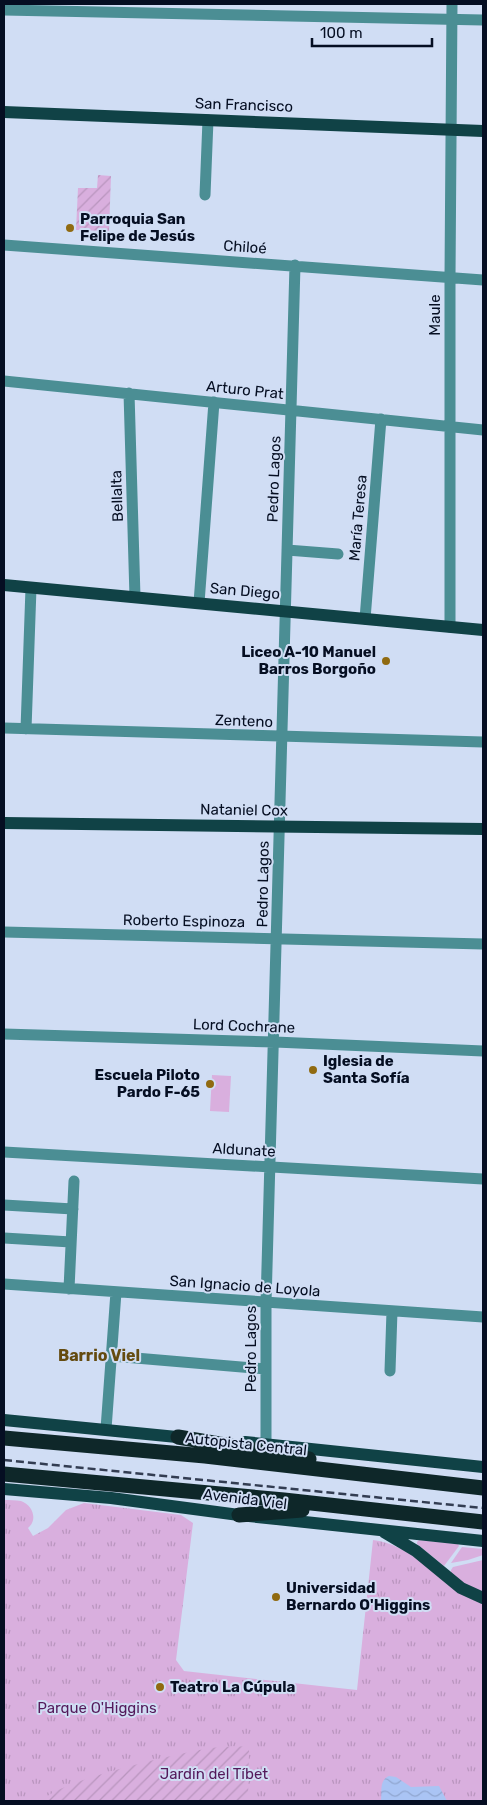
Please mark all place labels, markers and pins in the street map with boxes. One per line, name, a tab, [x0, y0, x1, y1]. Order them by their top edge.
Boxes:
place label: Parroquia San Felipe de Jesús	[80, 210, 195, 245]
marker: Parroquia San Felipe de Jesús	[64, 222, 76, 234]
place label: Liceo A-10 Manuel Barros Borgoño	[241, 643, 376, 678]
marker: Liceo A-10 Manuel Barros Borgoño	[380, 655, 392, 667]
place label: Iglesia de Santa Sofía	[323, 1052, 410, 1087]
marker: Iglesia de Santa Sofía	[307, 1064, 319, 1076]
place label: Escuela Piloto Pardo F-65	[94, 1066, 200, 1101]
marker: Escuela Piloto Pardo F-65	[204, 1078, 216, 1090]
place label: Universidad Bernardo O'Higgins	[286, 1579, 430, 1614]
marker: Universidad Bernardo O'Higgins	[270, 1591, 282, 1603]
place label: Teatro La Cúpula	[170, 1678, 295, 1696]
marker: Teatro La Cúpula	[154, 1681, 166, 1693]

